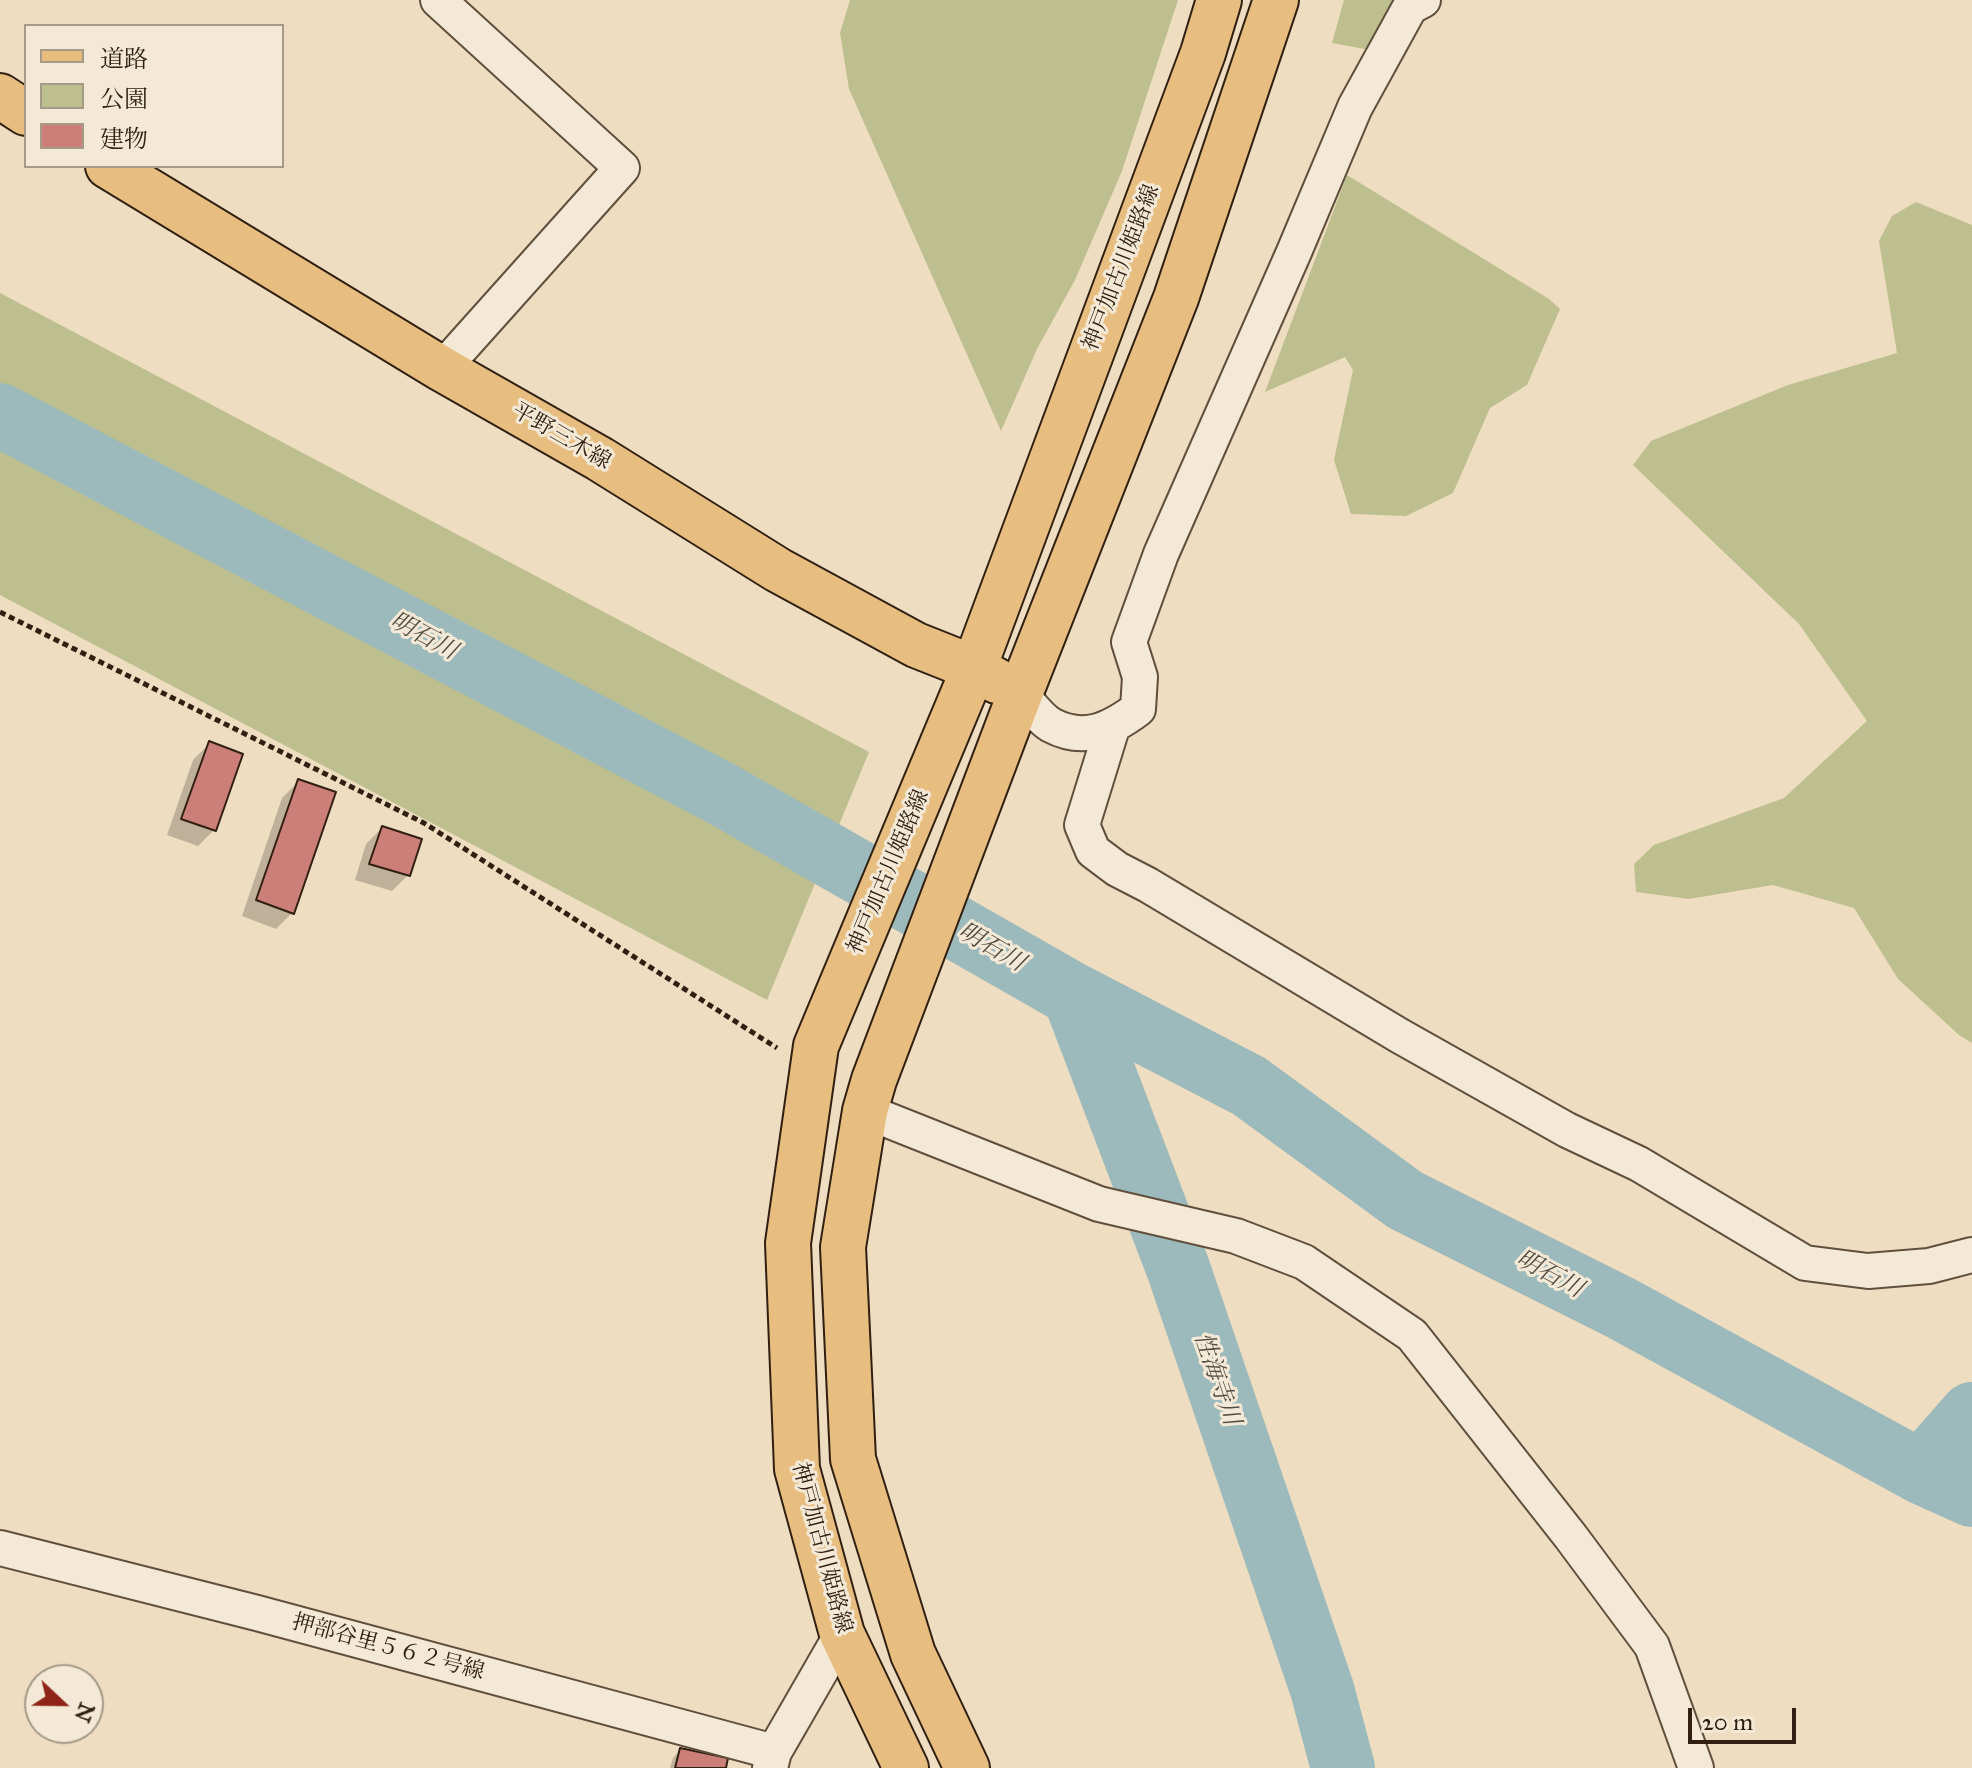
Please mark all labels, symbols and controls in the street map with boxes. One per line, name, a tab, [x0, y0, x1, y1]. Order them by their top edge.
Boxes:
legend	[24, 24, 284, 168]
text: 道路	[100, 44, 148, 74]
text: 公園	[100, 84, 148, 114]
text: 建物	[100, 124, 148, 154]
street label: 神戸加古川姫路線	[1078, 181, 1166, 355]
street label: 平野三木線	[507, 398, 615, 476]
water label: 明石川	[384, 607, 462, 667]
street label: 神戸加古川姫路線	[842, 786, 936, 958]
water label: 明石川	[953, 918, 1029, 978]
water label: 明石川	[1510, 1245, 1588, 1305]
water label: 性海寺川	[1187, 1329, 1245, 1429]
street label: 神戸加古川姫路線	[785, 1460, 857, 1636]
street label: 押部谷里５６２号線	[289, 1610, 487, 1686]
north arrow	[24, 1664, 104, 1744]
scale bar	[1692, 1692, 1800, 1742]
text: N	[69, 1699, 101, 1726]
text: 20 m	[1702, 1707, 1753, 1737]

